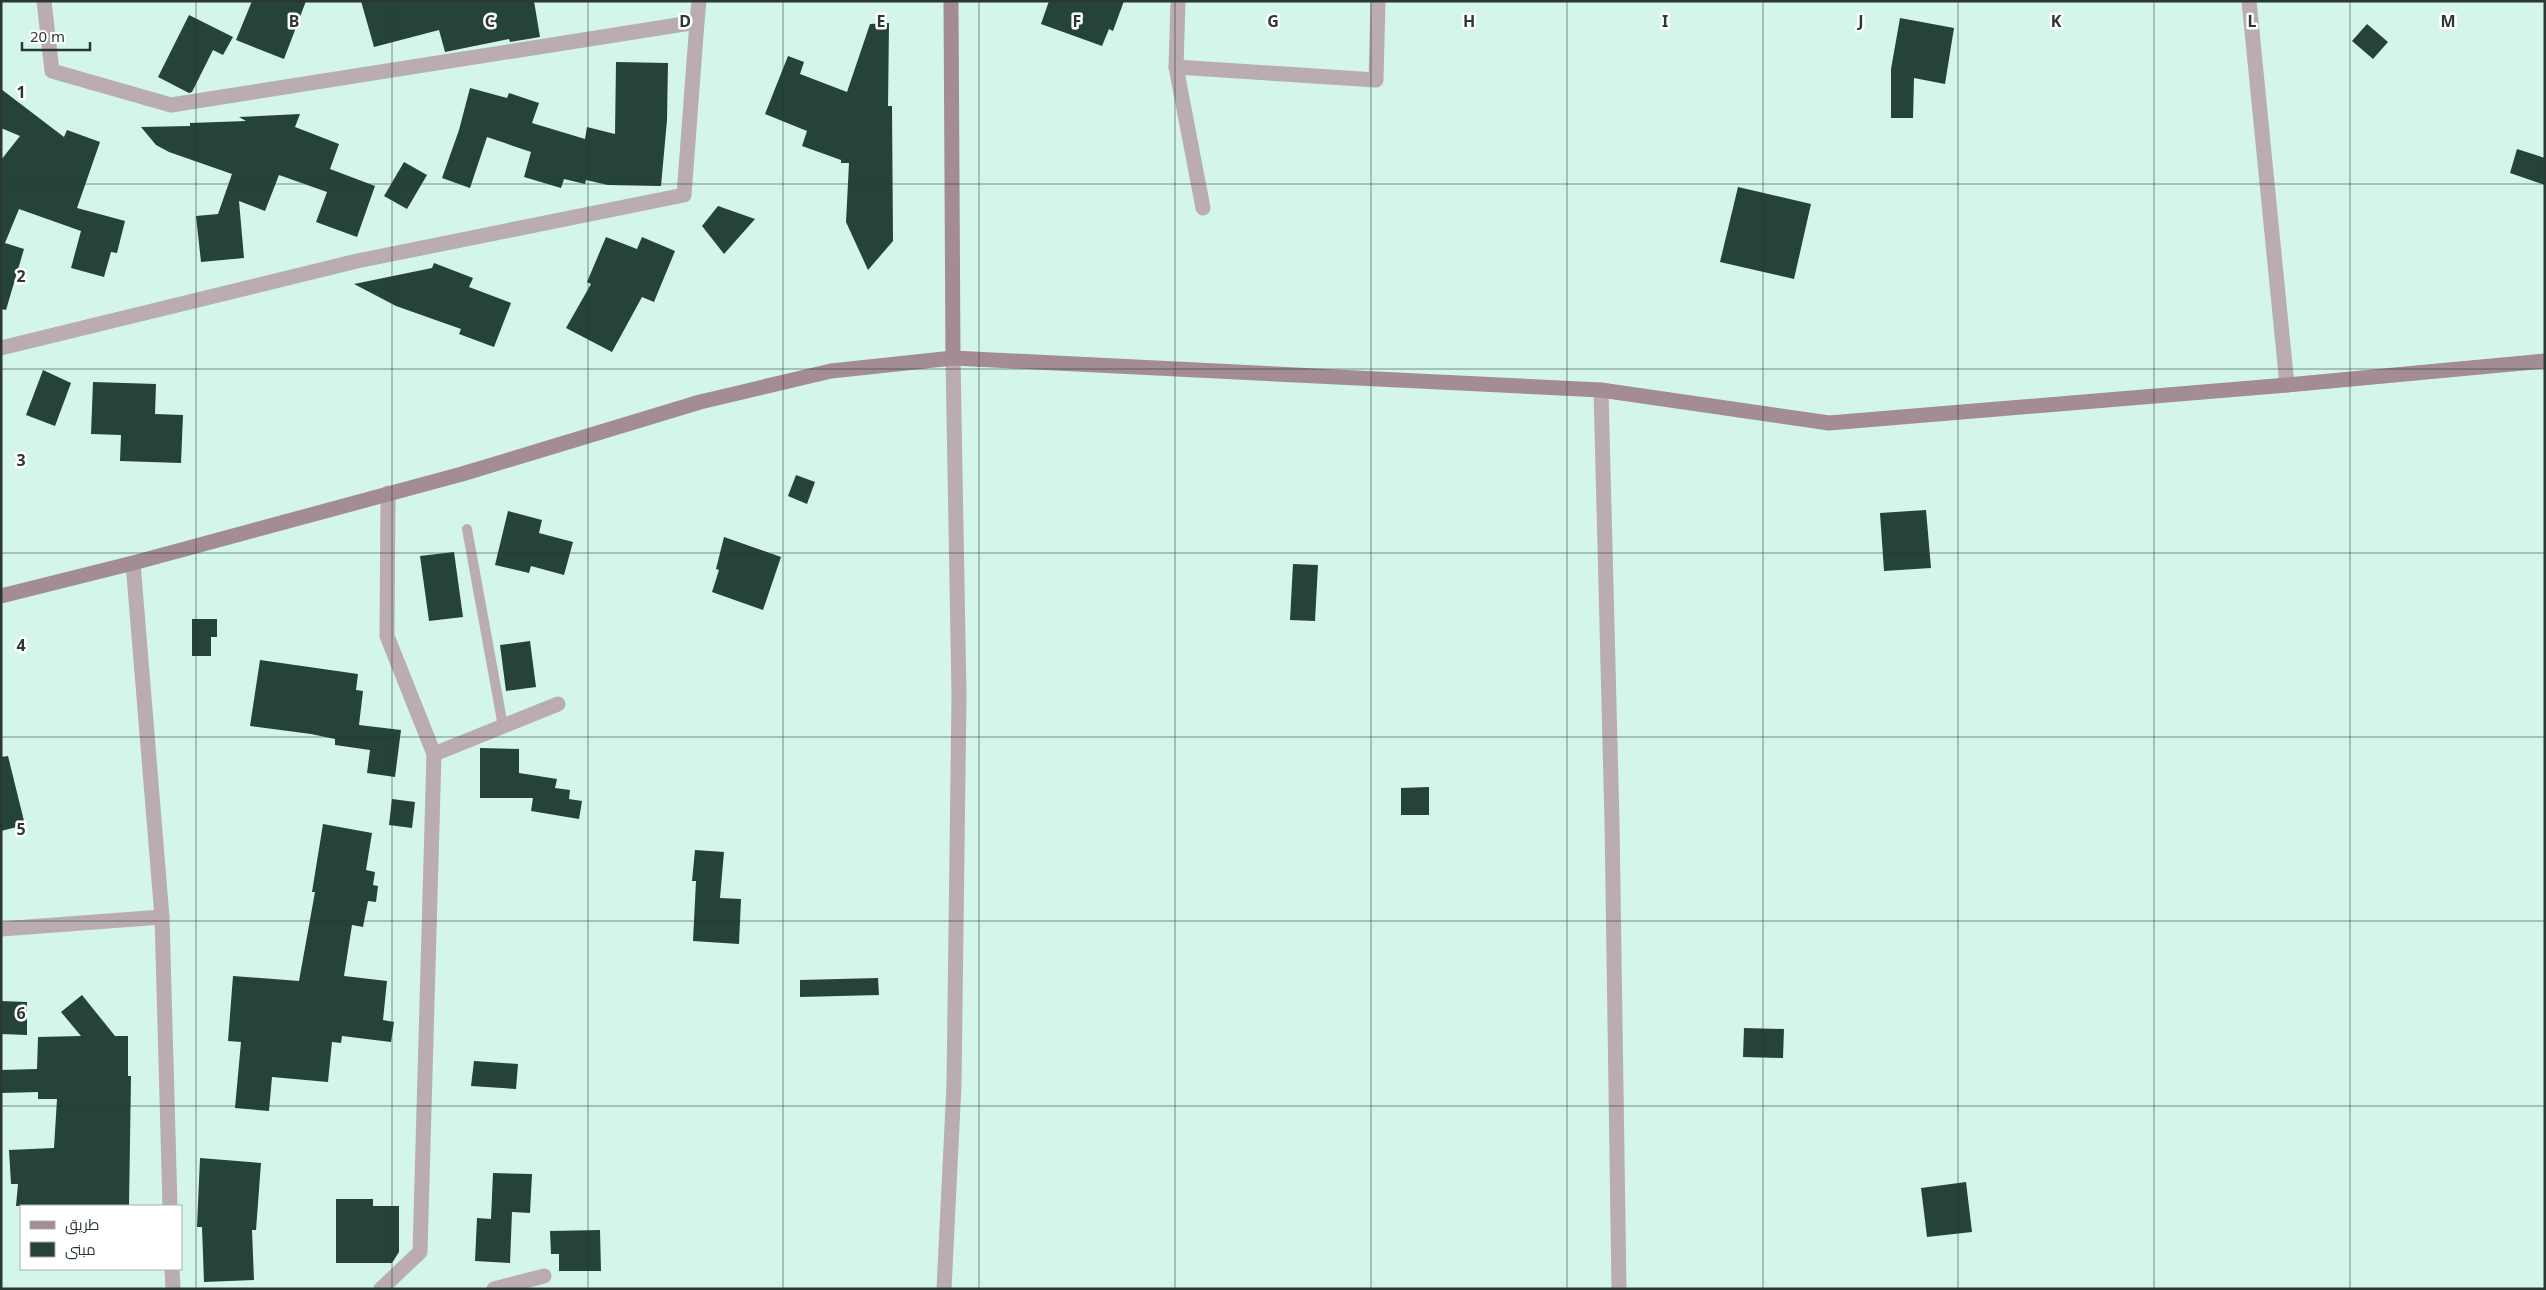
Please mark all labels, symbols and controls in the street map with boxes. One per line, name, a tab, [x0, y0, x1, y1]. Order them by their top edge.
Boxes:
text: B	[289, 10, 299, 32]
text: C	[485, 10, 495, 32]
text: D	[679, 10, 691, 32]
text: E	[877, 10, 886, 32]
text: F	[1073, 10, 1081, 32]
text: G	[1267, 10, 1279, 32]
text: H	[1463, 10, 1475, 32]
text: I	[1662, 10, 1668, 32]
text: J	[1856, 10, 1864, 32]
text: K	[2051, 10, 2062, 32]
text: L	[2248, 10, 2257, 32]
text: M	[2440, 10, 2456, 32]
scale bar	[22, 20, 90, 52]
text: 20 m	[30, 26, 65, 46]
text: 1	[16, 81, 26, 103]
text: 2	[16, 265, 26, 287]
text: 3	[16, 449, 26, 471]
text: 4	[16, 634, 26, 656]
text: 5	[16, 818, 26, 840]
text: 6	[16, 1002, 26, 1024]
legend	[20, 1205, 182, 1270]
text: طريق	[65, 1214, 99, 1235]
text: مبنى	[65, 1239, 96, 1260]

